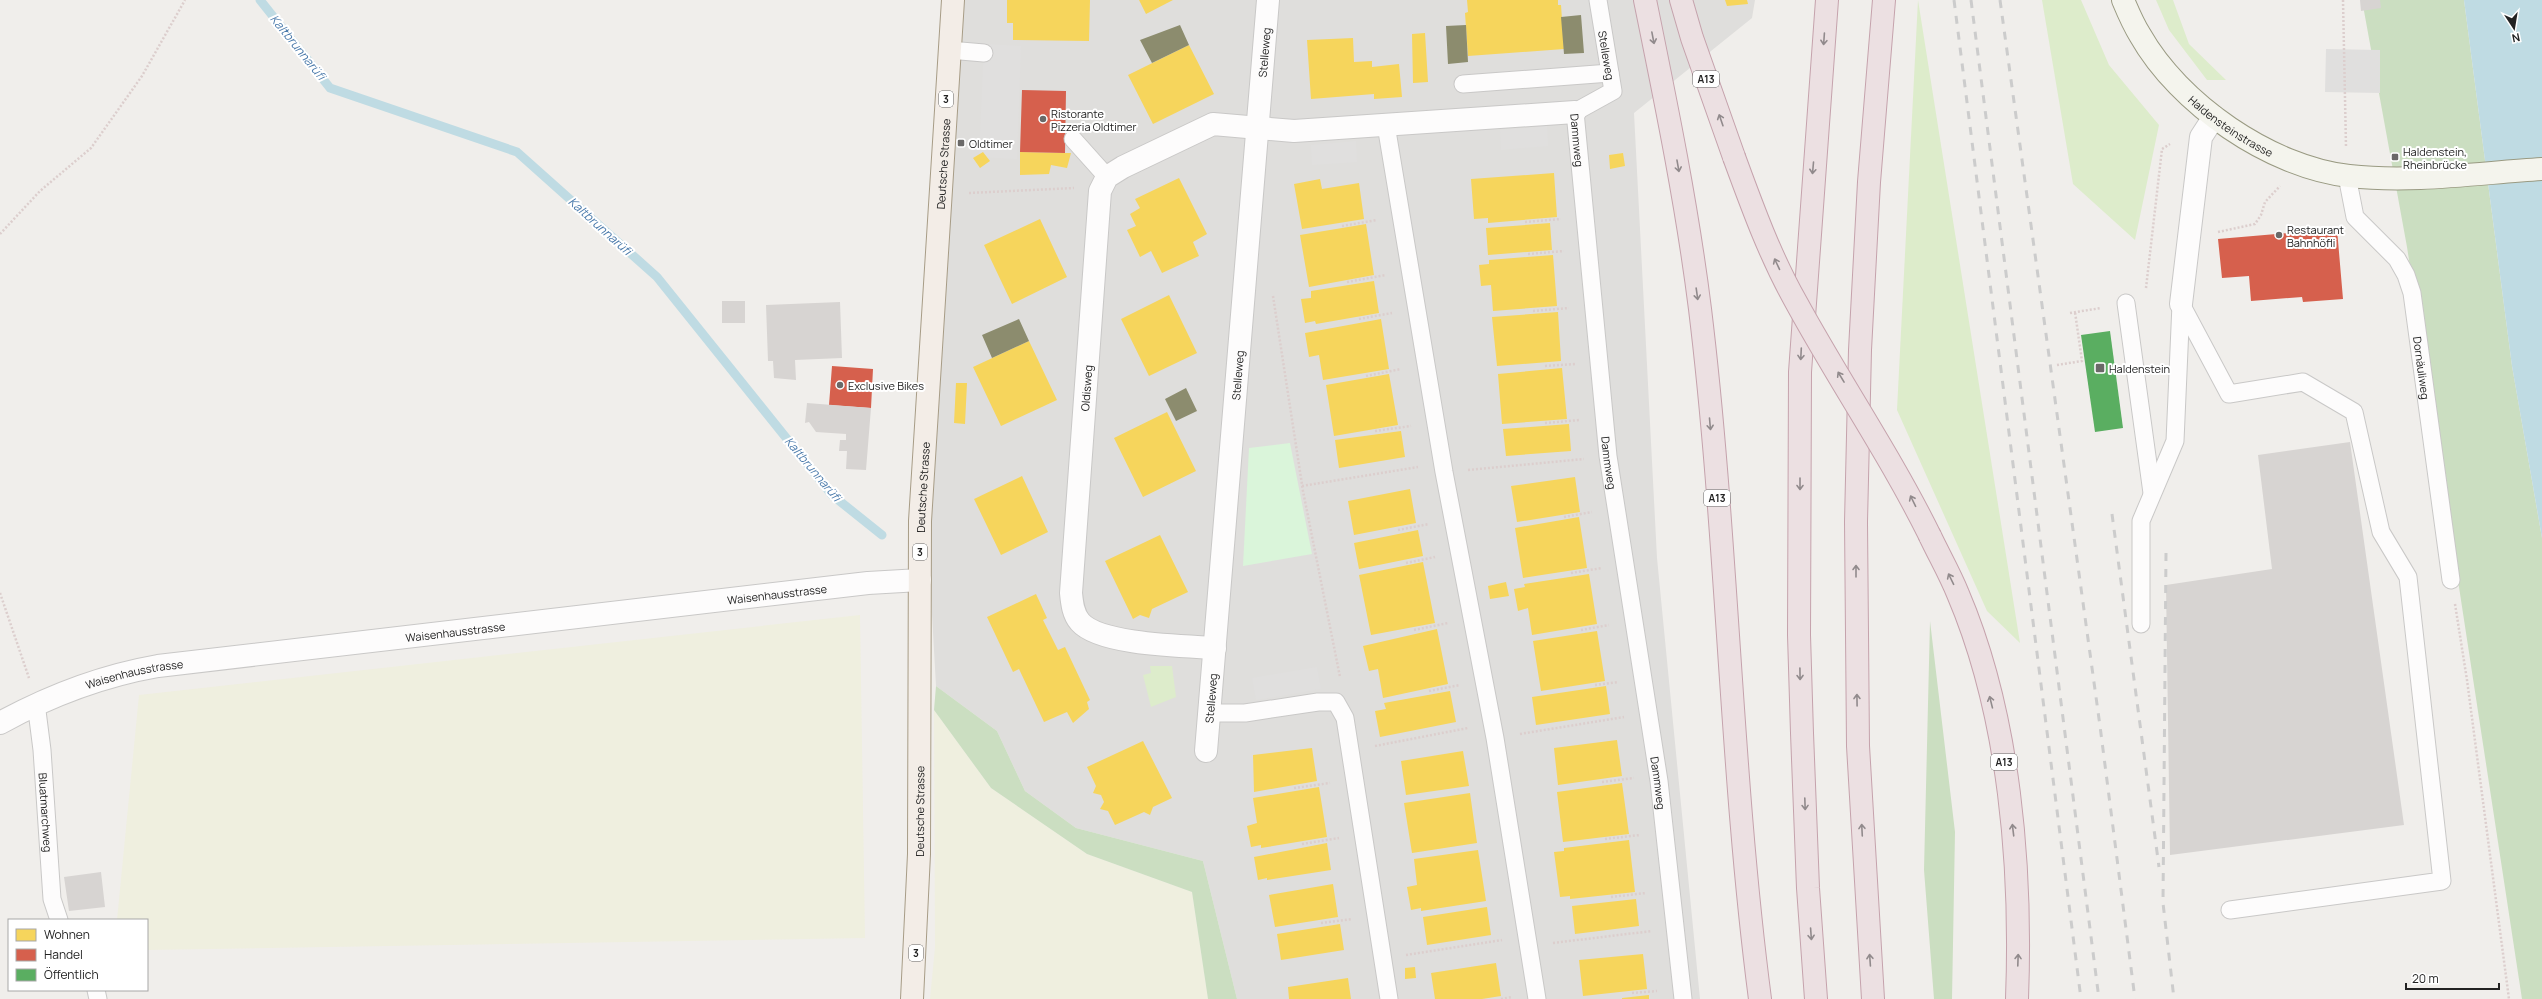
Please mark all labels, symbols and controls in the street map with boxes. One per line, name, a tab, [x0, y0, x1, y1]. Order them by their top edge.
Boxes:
north arrow	[2494, 8, 2534, 48]
water label: Kaltbrunnarüfi	[266, 11, 331, 85]
street label: Stelleweg	[1254, 27, 1273, 78]
street label: Stelleweg	[1596, 29, 1619, 81]
text: N	[2511, 30, 2522, 46]
one-way arrow	[1649, 31, 1657, 44]
one-way arrow	[1820, 32, 1827, 45]
road number: A13	[1693, 71, 1719, 87]
road number: 3	[939, 91, 953, 107]
street label: Haldensteinstrasse	[2186, 92, 2276, 160]
place label: Ristorante Pizzeria Oldtimer	[1051, 106, 1136, 134]
street label: Dammweg	[1568, 113, 1588, 168]
marker: Ristorante Pizzeria Oldtimer	[1038, 114, 1048, 124]
one-way arrow	[1716, 114, 1724, 126]
street label: Deutsche Strasse	[932, 117, 953, 210]
place label: Oldtimer	[969, 136, 1013, 151]
marker: Oldtimer	[956, 138, 966, 148]
place label: Haldenstein, Rheinbrücke	[2403, 144, 2467, 172]
marker: Haldenstein, Rheinbrücke	[2390, 152, 2400, 162]
one-way arrow	[1674, 159, 1682, 172]
one-way arrow	[1810, 162, 1817, 175]
water label: Kaltbrunnarüfi	[565, 193, 637, 260]
place label: Restaurant Bahnhöfli	[2287, 222, 2344, 250]
marker: Restaurant Bahnhöfli	[2274, 230, 2284, 240]
one-way arrow	[1773, 258, 1780, 270]
one-way arrow	[1693, 287, 1701, 300]
street label: Dornäuliweg	[2410, 335, 2434, 400]
one-way arrow	[1798, 347, 1805, 360]
street label: Stelleweg	[1227, 350, 1247, 401]
place label: Haldenstein	[2109, 361, 2170, 376]
marker: Haldenstein	[2094, 362, 2106, 374]
street label: Oldisweg	[1077, 364, 1095, 412]
one-way arrow	[1836, 371, 1844, 383]
place label: Exclusive Bikes	[848, 378, 924, 393]
marker: Exclusive Bikes	[835, 380, 845, 390]
one-way arrow	[1707, 417, 1714, 430]
water label: Kaltbrunnarüfi	[781, 433, 846, 506]
street label: Dammweg	[1599, 435, 1621, 490]
street label: Deutsche Strasse	[912, 441, 933, 533]
one-way arrow	[1796, 477, 1804, 490]
road number: A13	[1704, 490, 1730, 506]
one-way arrow	[1909, 495, 1916, 507]
road number: 3	[913, 544, 927, 560]
one-way arrow	[1852, 565, 1860, 578]
one-way arrow	[1947, 573, 1954, 585]
street label: Waisenhausstrasse	[726, 580, 828, 607]
street label: Waisenhausstrasse	[405, 618, 506, 645]
street label: Waisenhausstrasse	[83, 656, 185, 692]
one-way arrow	[1796, 667, 1804, 680]
street label: Stelleweg	[1201, 673, 1220, 724]
one-way arrow	[1853, 694, 1861, 707]
one-way arrow	[1987, 696, 1995, 709]
road number: A13	[1991, 754, 2017, 770]
street label: Dammweg	[1648, 755, 1670, 810]
street label: Deutsche Strasse	[911, 765, 927, 857]
street label: Bluatmarchweg	[36, 772, 56, 853]
one-way arrow	[1801, 797, 1808, 810]
one-way arrow	[1859, 824, 1866, 837]
one-way arrow	[2010, 824, 2017, 837]
legend	[8, 919, 148, 991]
text: Wohnen	[44, 926, 90, 943]
one-way arrow	[1808, 927, 1815, 940]
road number: 3	[909, 945, 923, 961]
text: Handel	[44, 946, 83, 963]
one-way arrow	[1867, 954, 1874, 967]
one-way arrow	[2014, 954, 2022, 967]
scale bar	[2406, 965, 2499, 991]
text: Öffentlich	[44, 966, 99, 983]
text: 20 m	[2412, 970, 2439, 987]

